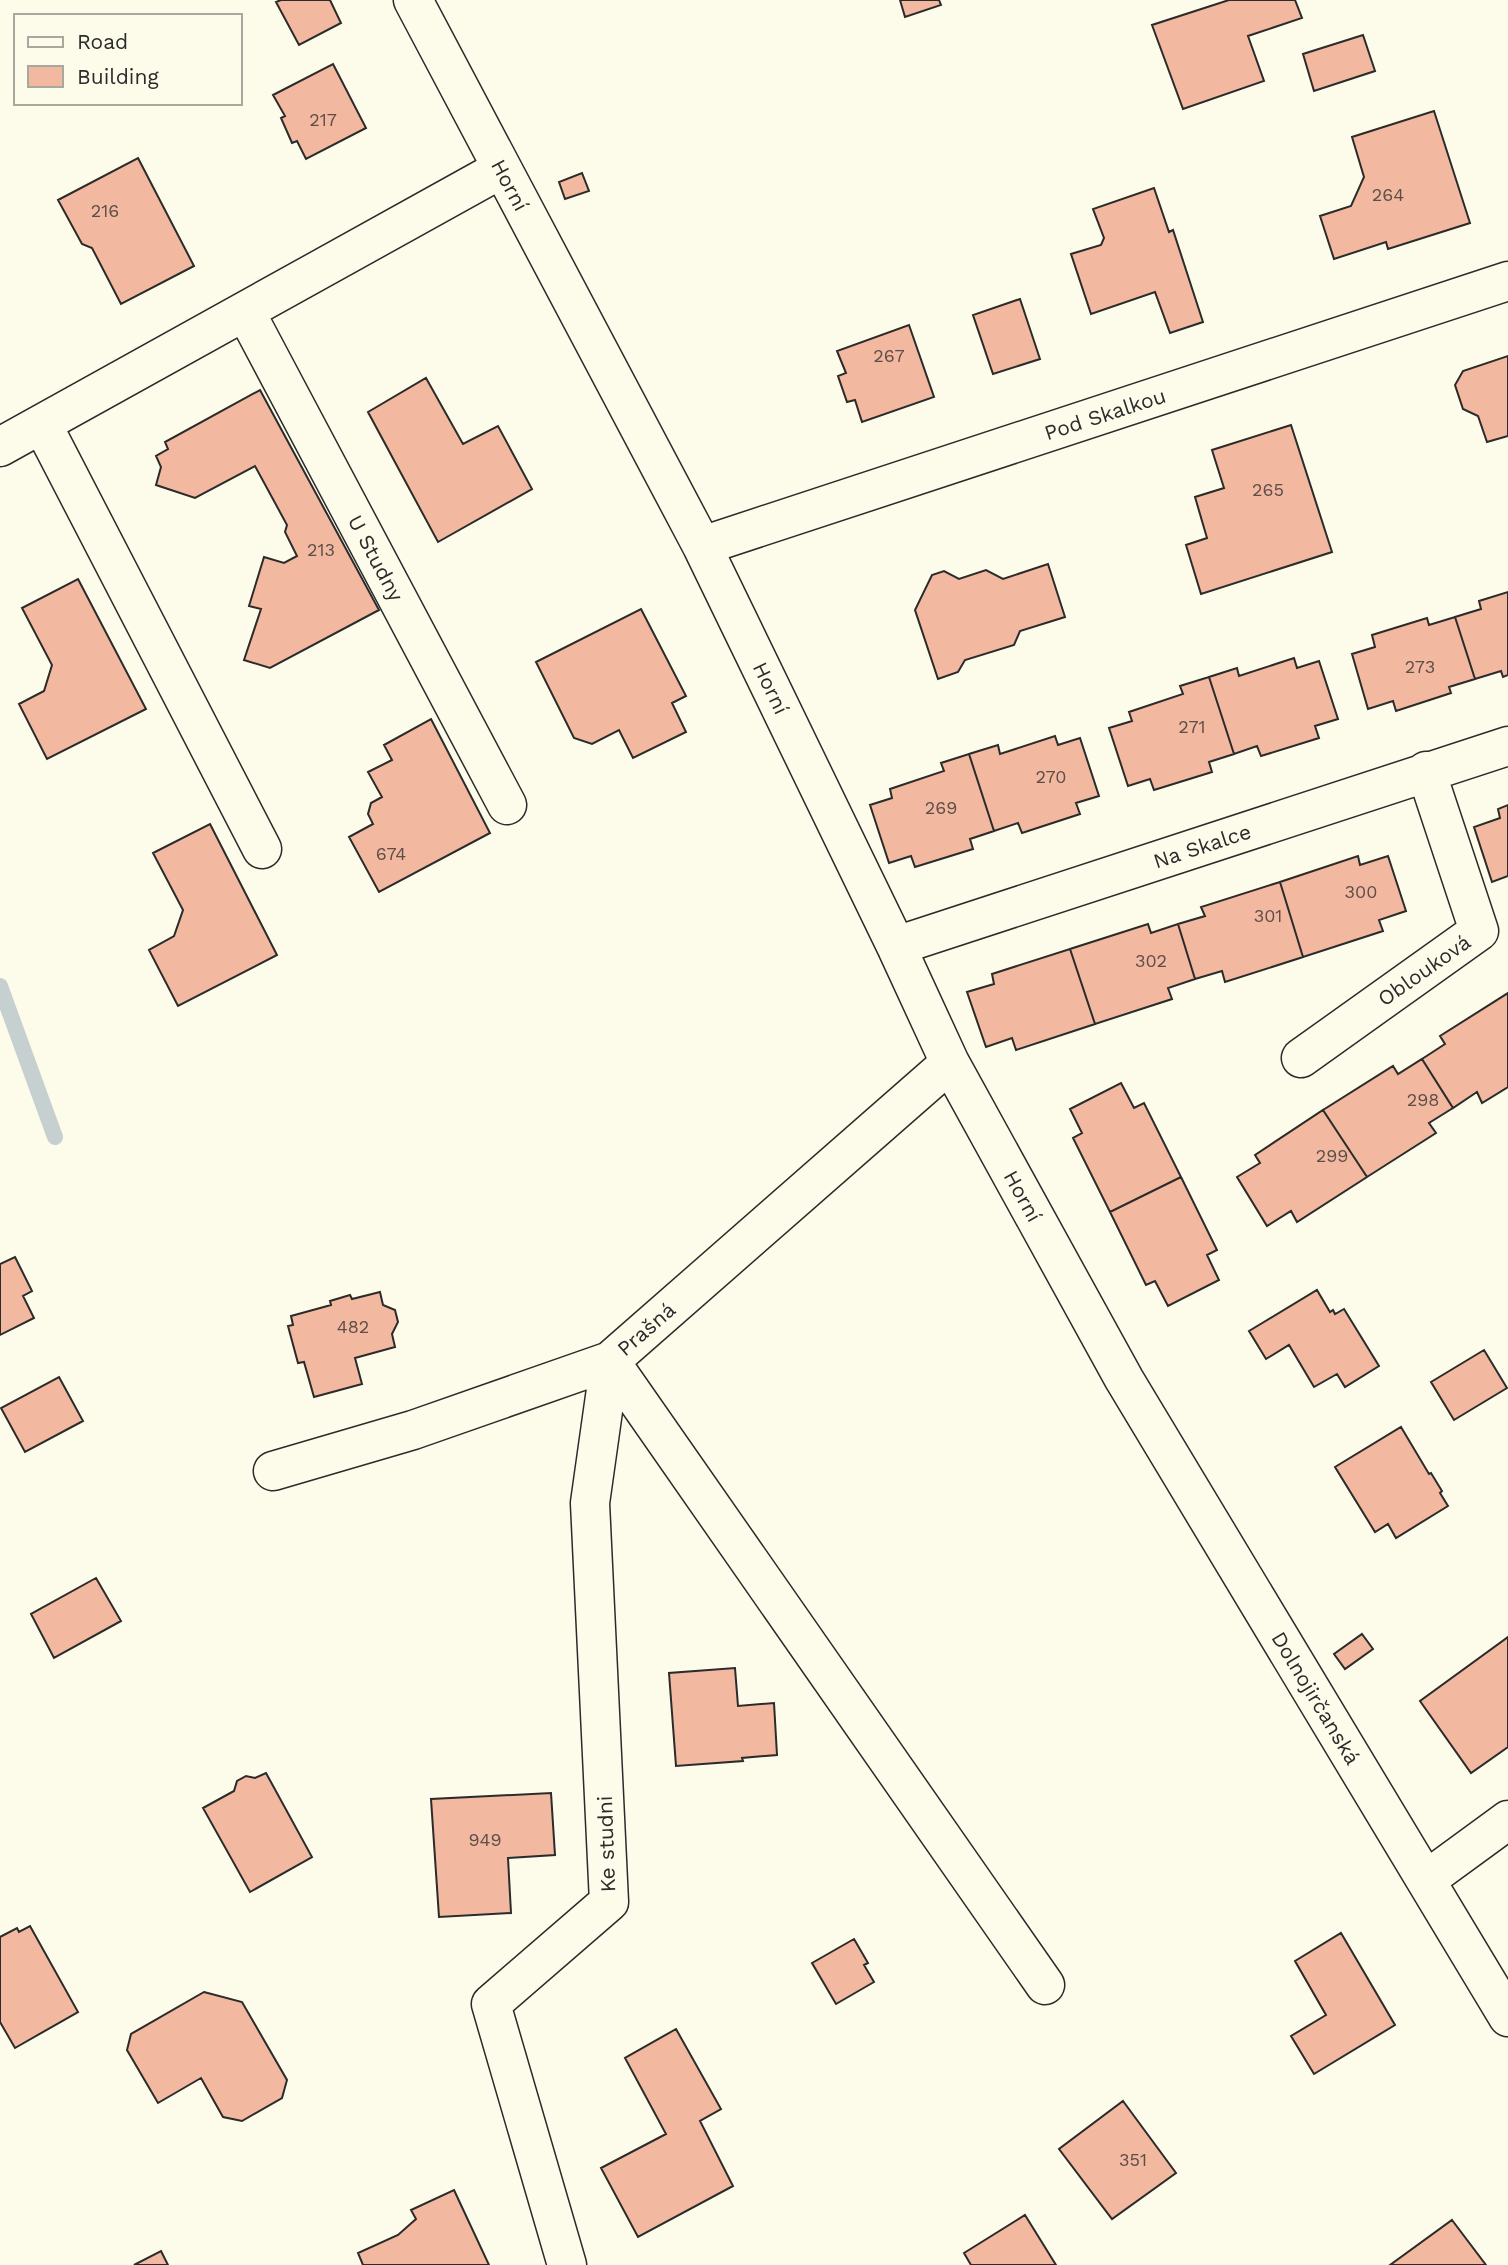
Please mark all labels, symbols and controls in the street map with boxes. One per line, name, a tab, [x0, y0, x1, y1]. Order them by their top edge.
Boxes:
legend	[14, 14, 242, 105]
text: Road	[77, 29, 128, 54]
text: Building	[77, 64, 159, 89]
house number: 217	[309, 109, 337, 130]
street label: Horní	[486, 155, 534, 216]
house number: 264	[1372, 184, 1404, 205]
house number: 216	[91, 200, 119, 221]
house number: 267	[873, 345, 905, 366]
street label: Pod Skalkou	[1041, 383, 1169, 445]
house number: 265	[1252, 479, 1284, 500]
street label: U Studny	[343, 511, 409, 605]
house number: 213	[307, 539, 335, 560]
house number: 273	[1405, 656, 1435, 677]
street label: Horní	[748, 658, 794, 719]
house number: 271	[1178, 716, 1206, 737]
house number: 270	[1035, 766, 1067, 787]
house number: 269	[925, 797, 957, 818]
street label: Na Skalce	[1150, 818, 1254, 874]
house number: 674	[376, 843, 406, 864]
house number: 300	[1345, 881, 1377, 902]
house number: 301	[1254, 905, 1282, 926]
street label: Oblouková	[1373, 929, 1475, 1011]
house number: 302	[1135, 950, 1167, 971]
house number: 298	[1407, 1089, 1439, 1110]
house number: 299	[1316, 1145, 1348, 1166]
street label: Horní	[999, 1166, 1047, 1226]
street label: Prašná	[612, 1297, 680, 1361]
house number: 482	[337, 1316, 369, 1337]
street label: Dolnojirčanská	[1267, 1627, 1366, 1769]
street label: Ke studni	[592, 1795, 620, 1893]
house number: 949	[468, 1829, 502, 1850]
house number: 351	[1119, 2149, 1147, 2170]

